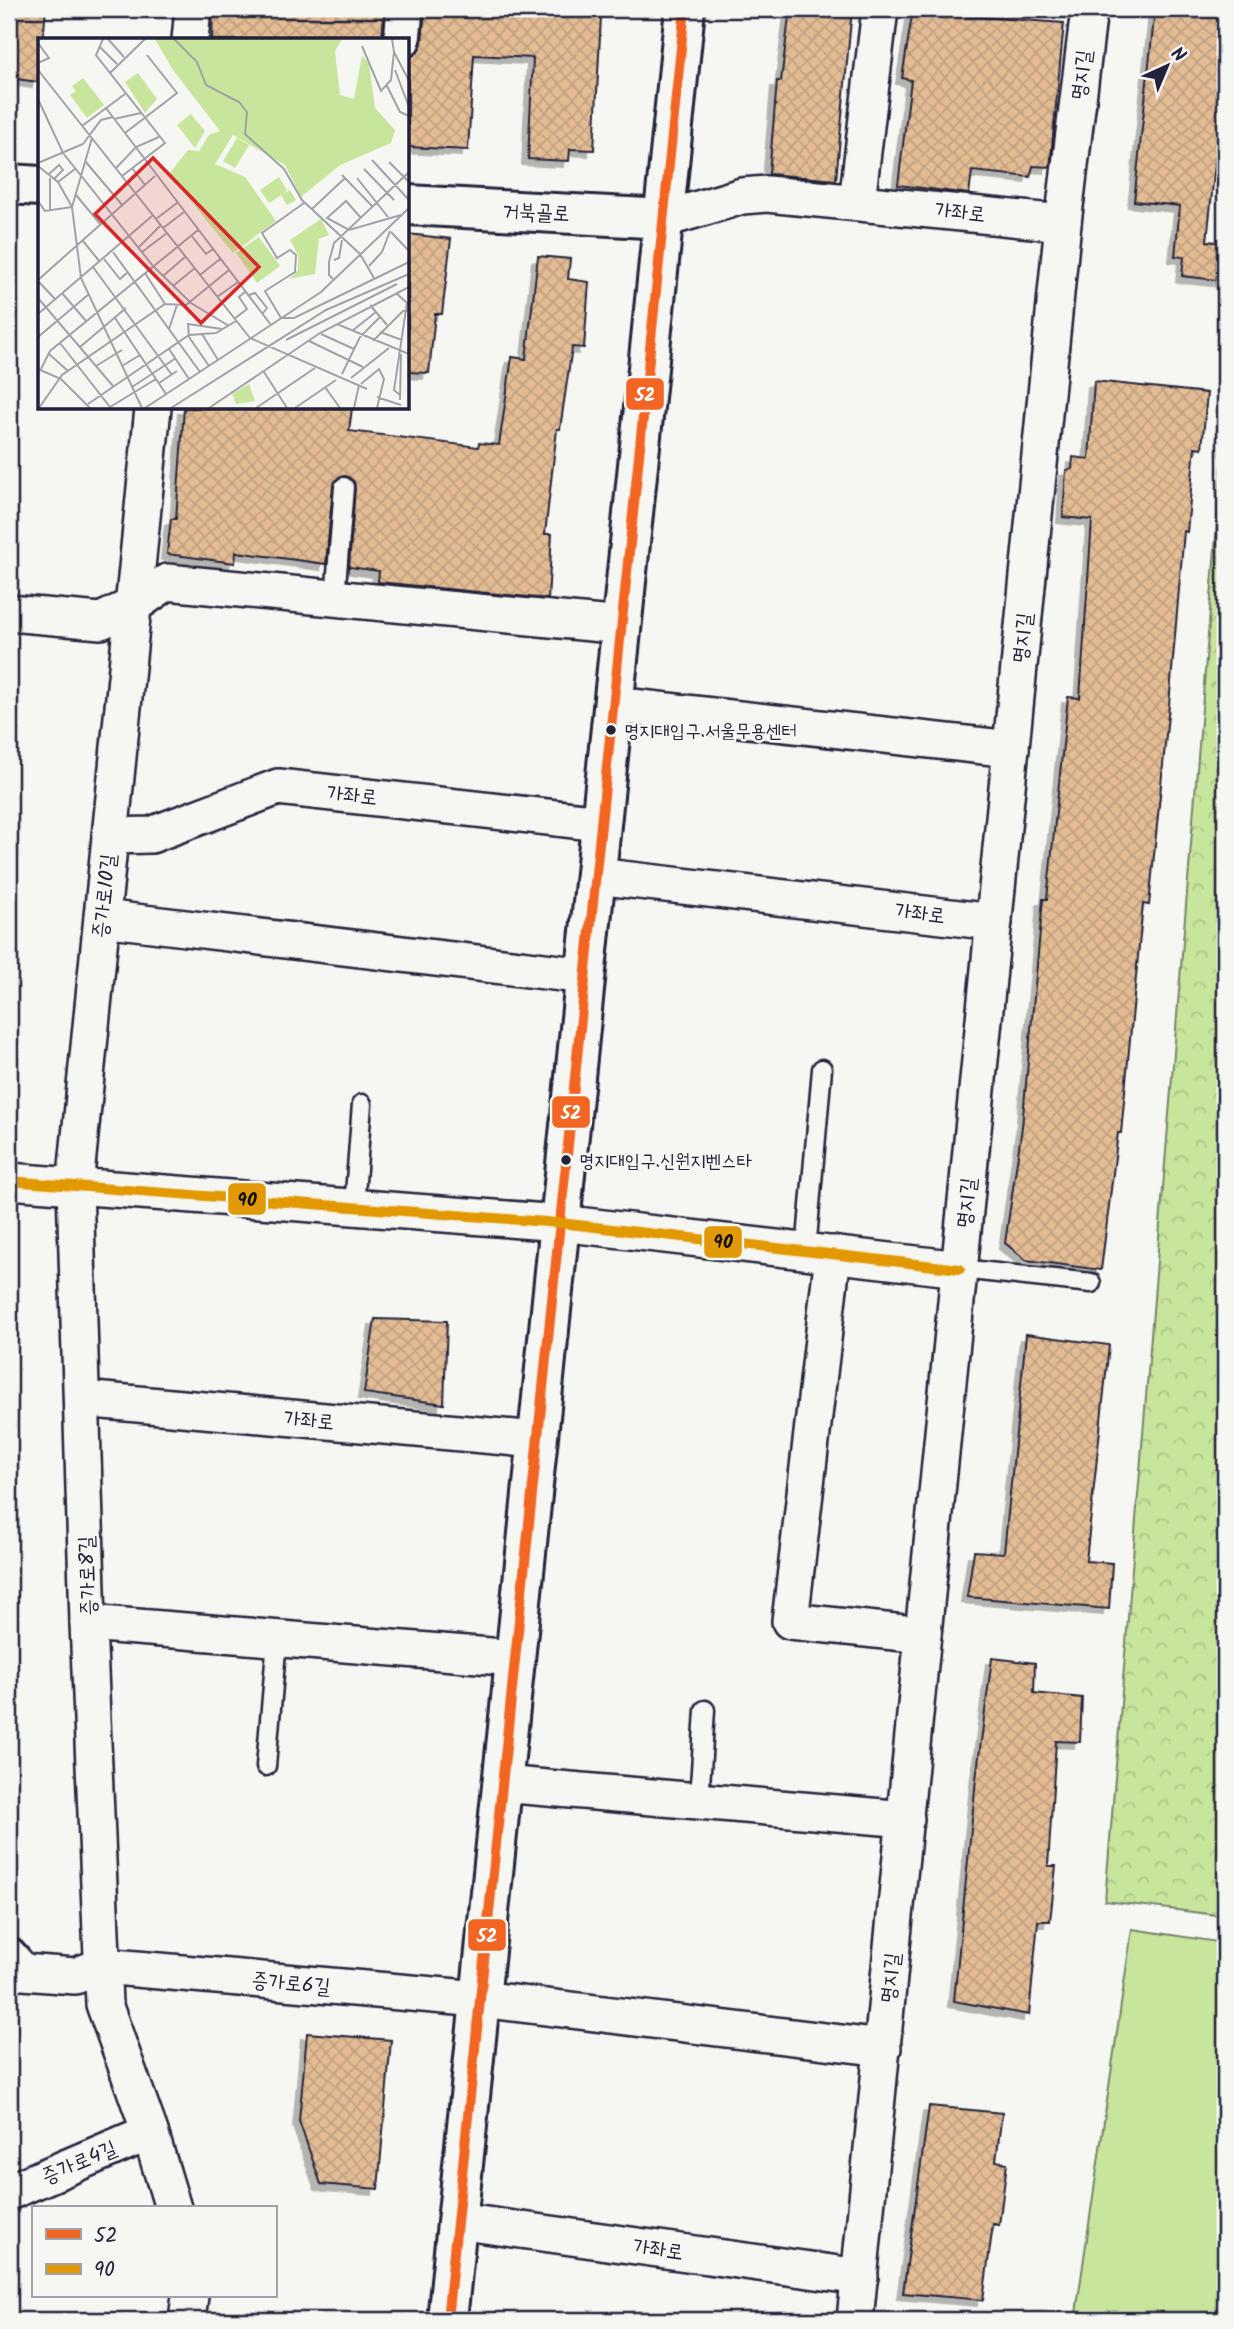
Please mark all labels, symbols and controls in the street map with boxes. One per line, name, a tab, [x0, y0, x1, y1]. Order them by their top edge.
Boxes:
north arrow	[1132, 32, 1202, 102]
inset map	[38, 38, 410, 410]
text: N	[1163, 40, 1192, 70]
street label: 명지길	[1063, 48, 1102, 102]
street label: 가좌로	[933, 194, 987, 233]
street label: 거북골로	[501, 195, 571, 232]
line badge: 52	[625, 377, 665, 411]
text: 52	[634, 381, 655, 411]
street label: 명지길	[1004, 611, 1043, 665]
place label: 명지대입구.서울무용센터	[624, 717, 797, 747]
marker: 명지대입구.서울무용센터	[604, 723, 618, 737]
street label: 가좌로	[325, 777, 379, 816]
street label: 증가로10길	[85, 852, 126, 940]
street label: 가좌로	[893, 895, 947, 934]
line badge: 52	[551, 1095, 591, 1129]
text: 52	[560, 1099, 581, 1129]
place label: 명지대입구.신원지벤스타	[579, 1147, 752, 1177]
marker: 명지대입구.신원지벤스타	[559, 1153, 573, 1167]
street label: 명지길	[948, 1176, 987, 1230]
line badge: 90	[227, 1182, 267, 1216]
text: 90	[237, 1186, 257, 1216]
line badge: 90	[703, 1225, 743, 1259]
text: 90	[713, 1228, 733, 1258]
street label: 가좌로	[282, 1403, 336, 1440]
street label: 증가로8길	[71, 1535, 106, 1617]
line badge: 52	[467, 1918, 507, 1952]
text: 52	[476, 1922, 497, 1952]
street label: 명지길	[872, 1951, 911, 2005]
street label: 증가로6길	[250, 1965, 332, 2004]
street label: 증가로4길	[37, 2133, 123, 2194]
legend	[32, 2206, 276, 2298]
text: 52	[94, 2220, 117, 2253]
street label: 가좌로	[630, 2231, 685, 2270]
text: 90	[94, 2254, 115, 2287]

